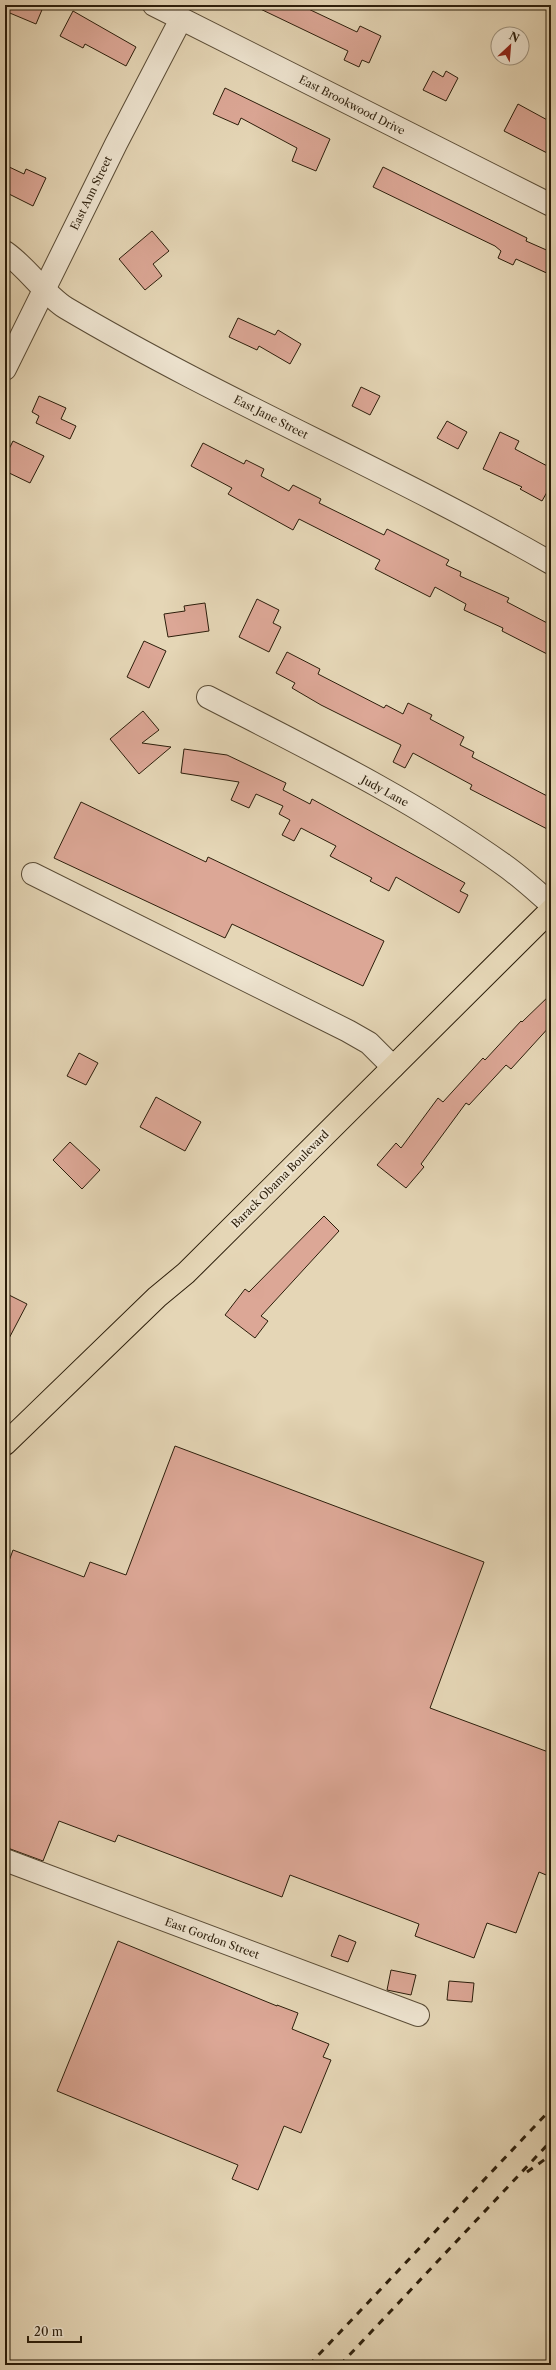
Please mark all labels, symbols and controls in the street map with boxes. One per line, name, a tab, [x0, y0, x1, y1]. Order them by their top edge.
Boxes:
north arrow	[490, 26, 530, 66]
text: N	[507, 29, 522, 46]
street label: East Brookwood Drive	[297, 72, 407, 138]
street label: East Ann Street	[67, 154, 115, 232]
street label: East Jane Street	[231, 392, 311, 442]
street label: Judy Lane	[357, 771, 411, 810]
street label: Barack Obama Boulevard	[228, 1127, 332, 1231]
street label: East Gordon Street	[163, 1914, 261, 1962]
scale bar	[28, 2318, 81, 2344]
text: 20 m	[34, 2324, 63, 2339]

